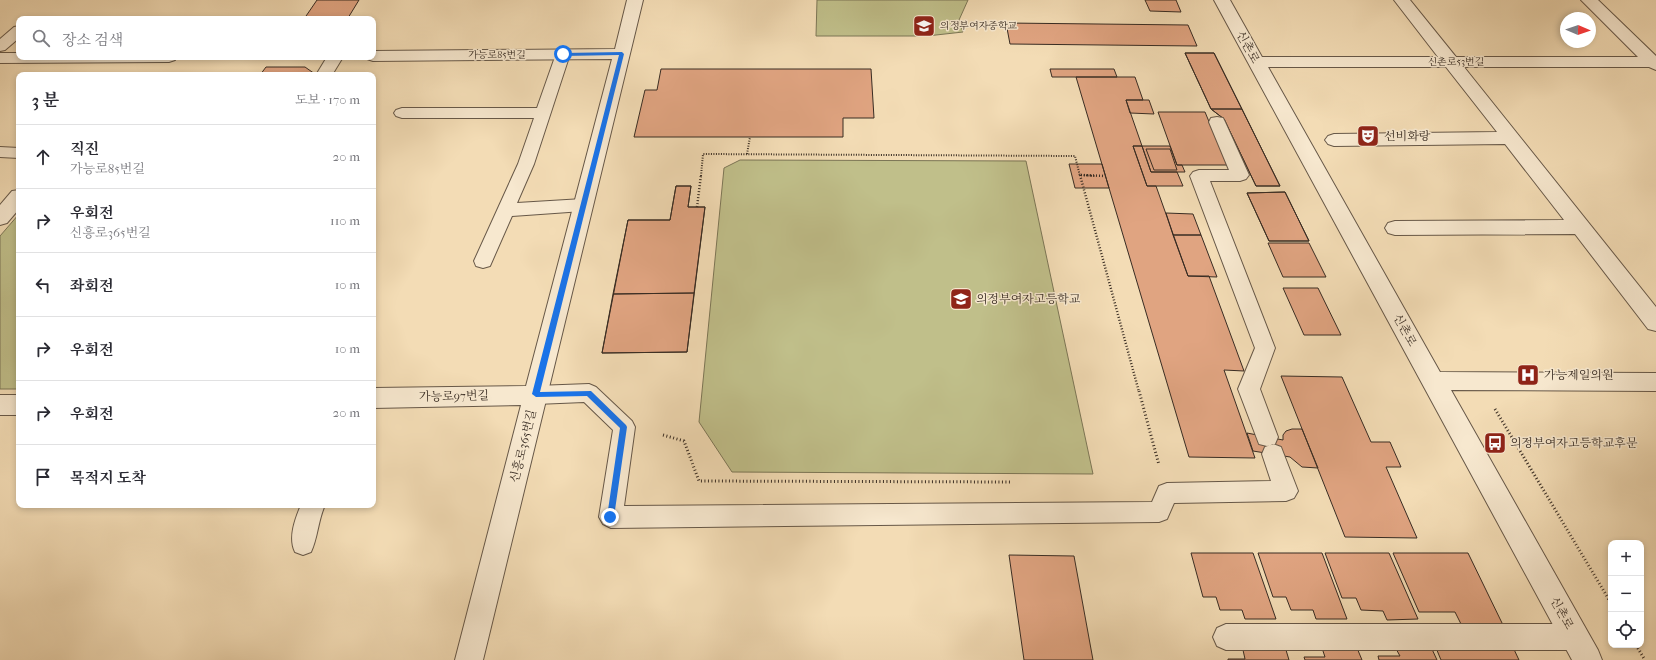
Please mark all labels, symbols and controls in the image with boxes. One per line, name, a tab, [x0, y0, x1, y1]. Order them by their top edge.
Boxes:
north arrow	[1560, 12, 1596, 48]
school or university icon: 의정부여자중학교	[911, 13, 937, 39]
search box	[16, 16, 376, 60]
place label: 의정부여자중학교	[940, 20, 1018, 32]
icon: search	[30, 27, 52, 49]
street label: 신촌로	[1233, 28, 1263, 66]
text: 장소 검색	[62, 31, 123, 49]
route start	[554, 45, 572, 63]
street label: 가능로85번길	[468, 49, 526, 61]
street label: 신촌로53번길	[1428, 56, 1484, 68]
text: 3 분	[32, 90, 59, 110]
text: 도보 · 170 m	[295, 92, 360, 107]
theatre icon: 선비화랑	[1355, 123, 1381, 149]
place label: 선비화랑	[1384, 129, 1431, 143]
text: 직진	[70, 140, 99, 158]
icon: ahead	[32, 146, 54, 168]
text: 20 m	[333, 149, 360, 164]
text: 가능로85번길	[70, 161, 145, 176]
text: 우회전	[70, 204, 113, 222]
icon: right	[32, 210, 54, 232]
text: 110 m	[330, 213, 360, 228]
text: 신흥로365번길	[70, 225, 151, 240]
icon: left	[32, 274, 54, 296]
text: 좌회전	[70, 277, 113, 295]
text: 10 m	[335, 277, 360, 292]
school or university icon: 의정부여자고등학교	[948, 286, 974, 312]
place label: 의정부여자고등학교	[976, 292, 1081, 306]
street label: 신촌로	[1390, 311, 1420, 349]
icon: right	[32, 338, 54, 360]
text: 우회전	[70, 341, 113, 359]
text: 10 m	[335, 341, 360, 356]
hospital icon: 가능제일의원	[1515, 362, 1541, 388]
place label: 가능제일의원	[1544, 368, 1614, 382]
street label: 가능로97번길	[419, 388, 489, 404]
icon: right	[32, 402, 54, 424]
text: 우회전	[70, 405, 113, 423]
text: 20 m	[333, 405, 360, 420]
street label: 신흥로365번길	[507, 408, 539, 484]
bus stop icon: 의정부여자고등학교후문	[1482, 430, 1508, 456]
place label: 의정부여자고등학교후문	[1510, 436, 1638, 450]
icon: arrive	[32, 466, 54, 488]
text: 목적지 도착	[70, 469, 146, 487]
route end	[601, 508, 619, 526]
map controls	[1608, 540, 1644, 648]
button: +	[1608, 540, 1644, 576]
button: −	[1608, 576, 1644, 612]
street label: 신촌로	[1547, 594, 1577, 632]
button: locate	[1608, 612, 1644, 648]

